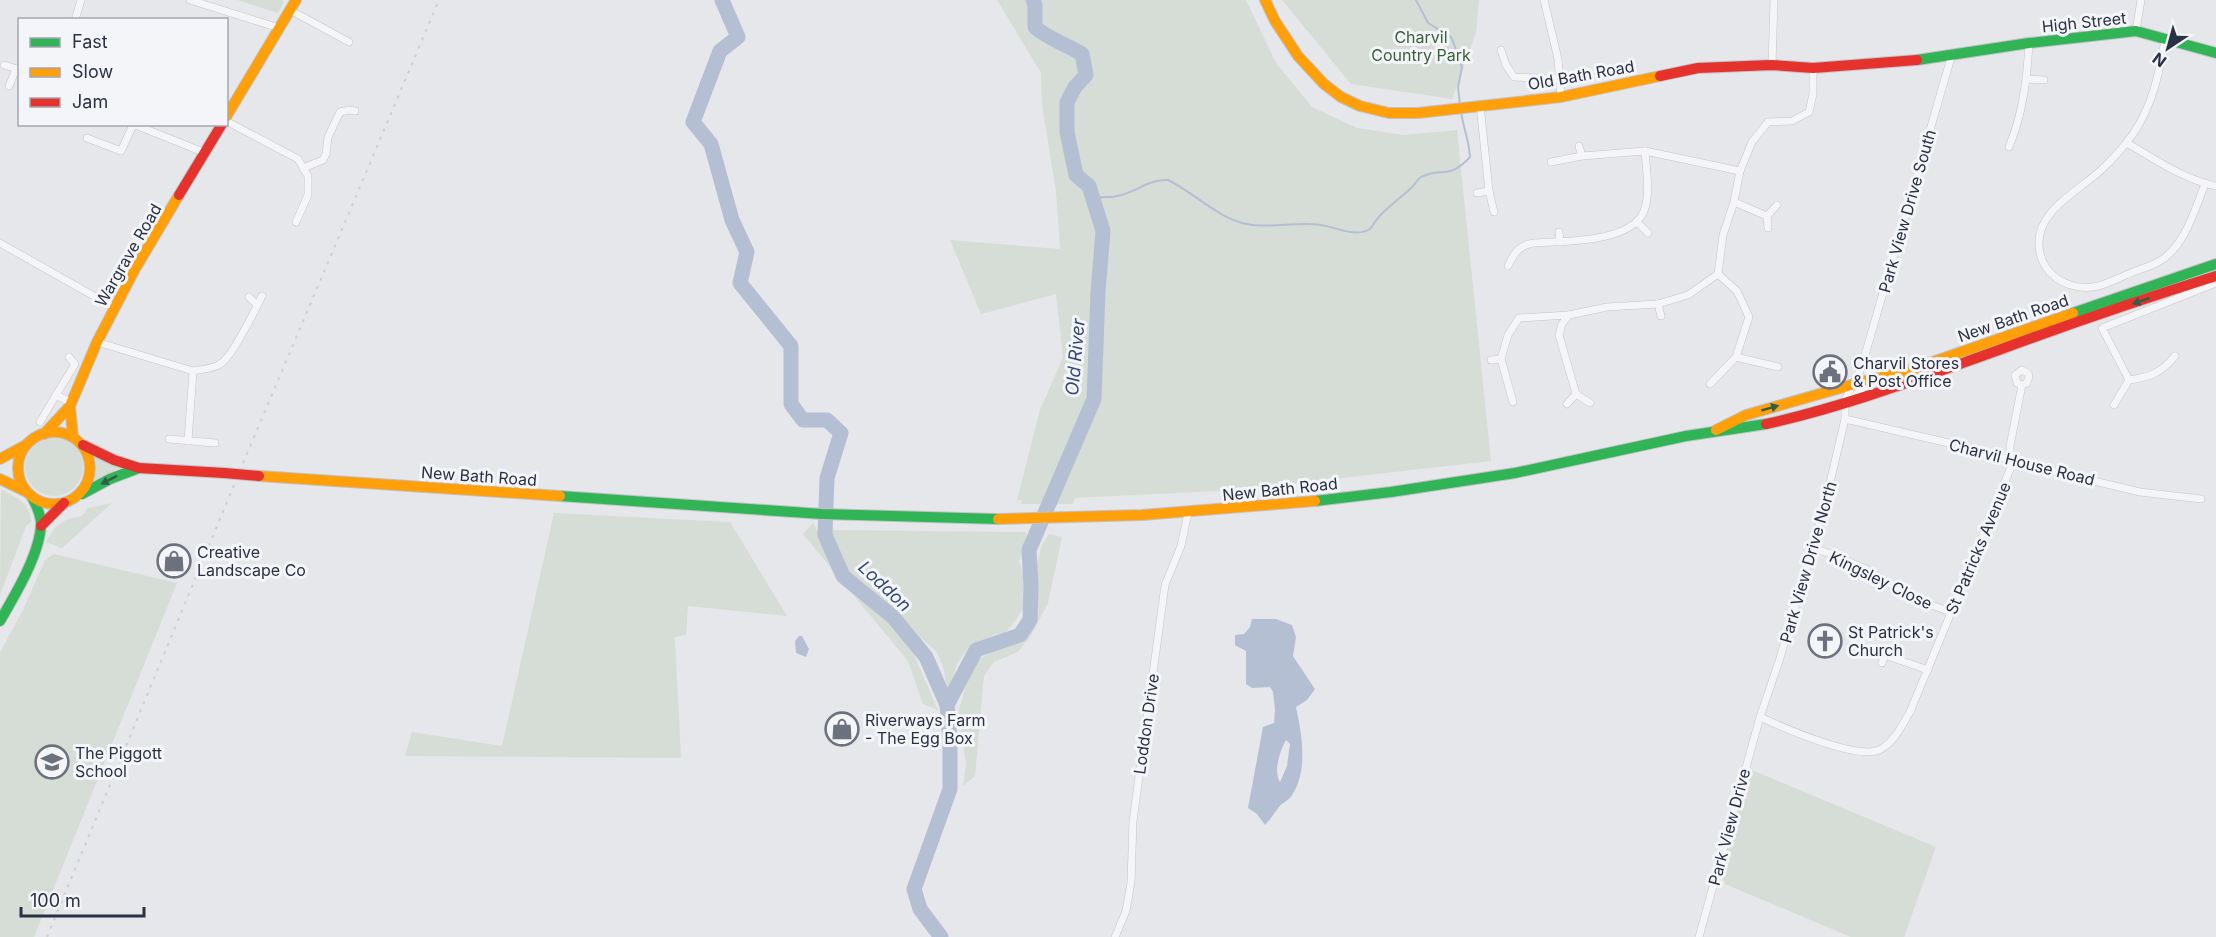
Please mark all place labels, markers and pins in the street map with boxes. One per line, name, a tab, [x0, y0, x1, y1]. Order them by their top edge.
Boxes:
place label: Charvil Stores & Post Office	[1853, 353, 1959, 391]
public building icon: Charvil Stores & Post Office	[1812, 354, 1848, 390]
place label: Creative Landscape Co	[197, 542, 306, 580]
shop icon: Creative Landscape Co	[156, 543, 192, 579]
place label: St Patrick's Church	[1848, 622, 1934, 660]
church icon: St Patrick's Church	[1807, 623, 1843, 659]
place label: Riverways Farm - The Egg Box	[865, 710, 985, 748]
shop icon: Riverways Farm - The Egg Box	[824, 711, 860, 747]
place label: The Piggott School	[75, 743, 162, 781]
school or university icon: The Piggott School	[34, 744, 70, 780]

